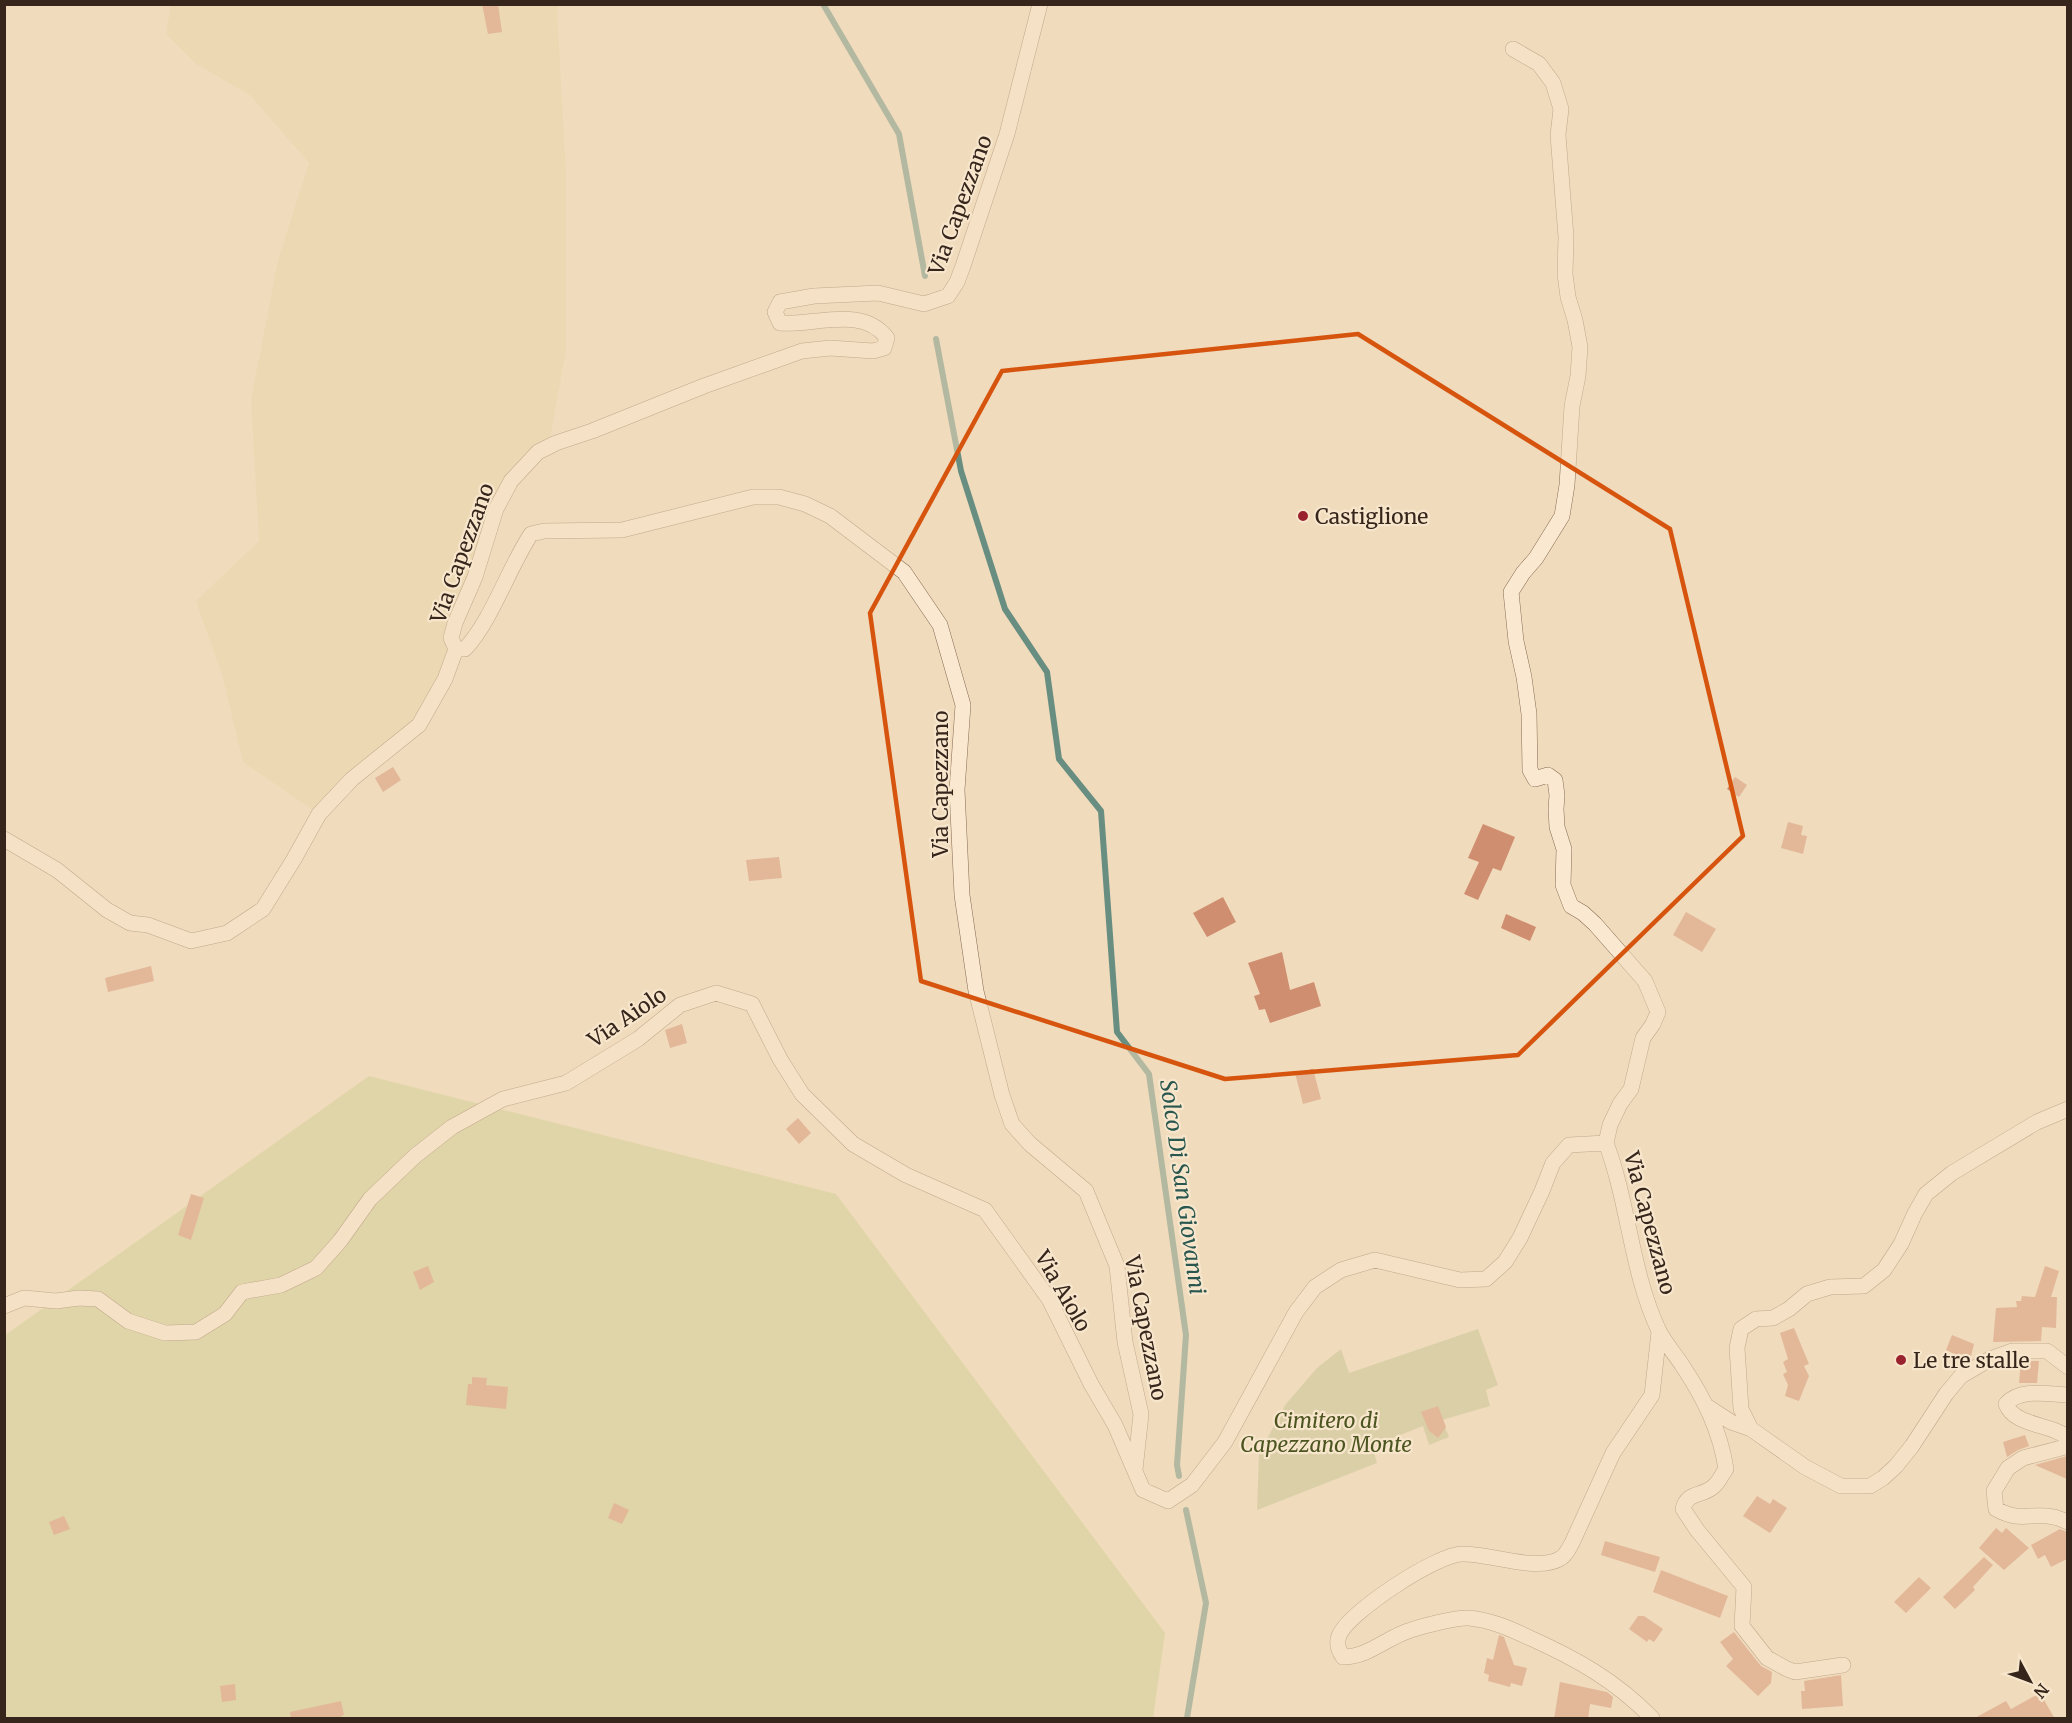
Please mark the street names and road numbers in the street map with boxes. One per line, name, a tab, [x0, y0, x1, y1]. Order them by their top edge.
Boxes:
street label: Via Capezzano	[922, 131, 998, 280]
street label: Via Capezzano	[424, 479, 500, 628]
street label: Via Capezzano	[927, 710, 954, 859]
street label: Via Aiolo	[582, 981, 672, 1054]
street label: Via Capezzano	[1618, 1148, 1682, 1298]
street label: Via Aiolo	[1029, 1245, 1097, 1336]
street label: Via Capezzano	[1119, 1252, 1173, 1403]

